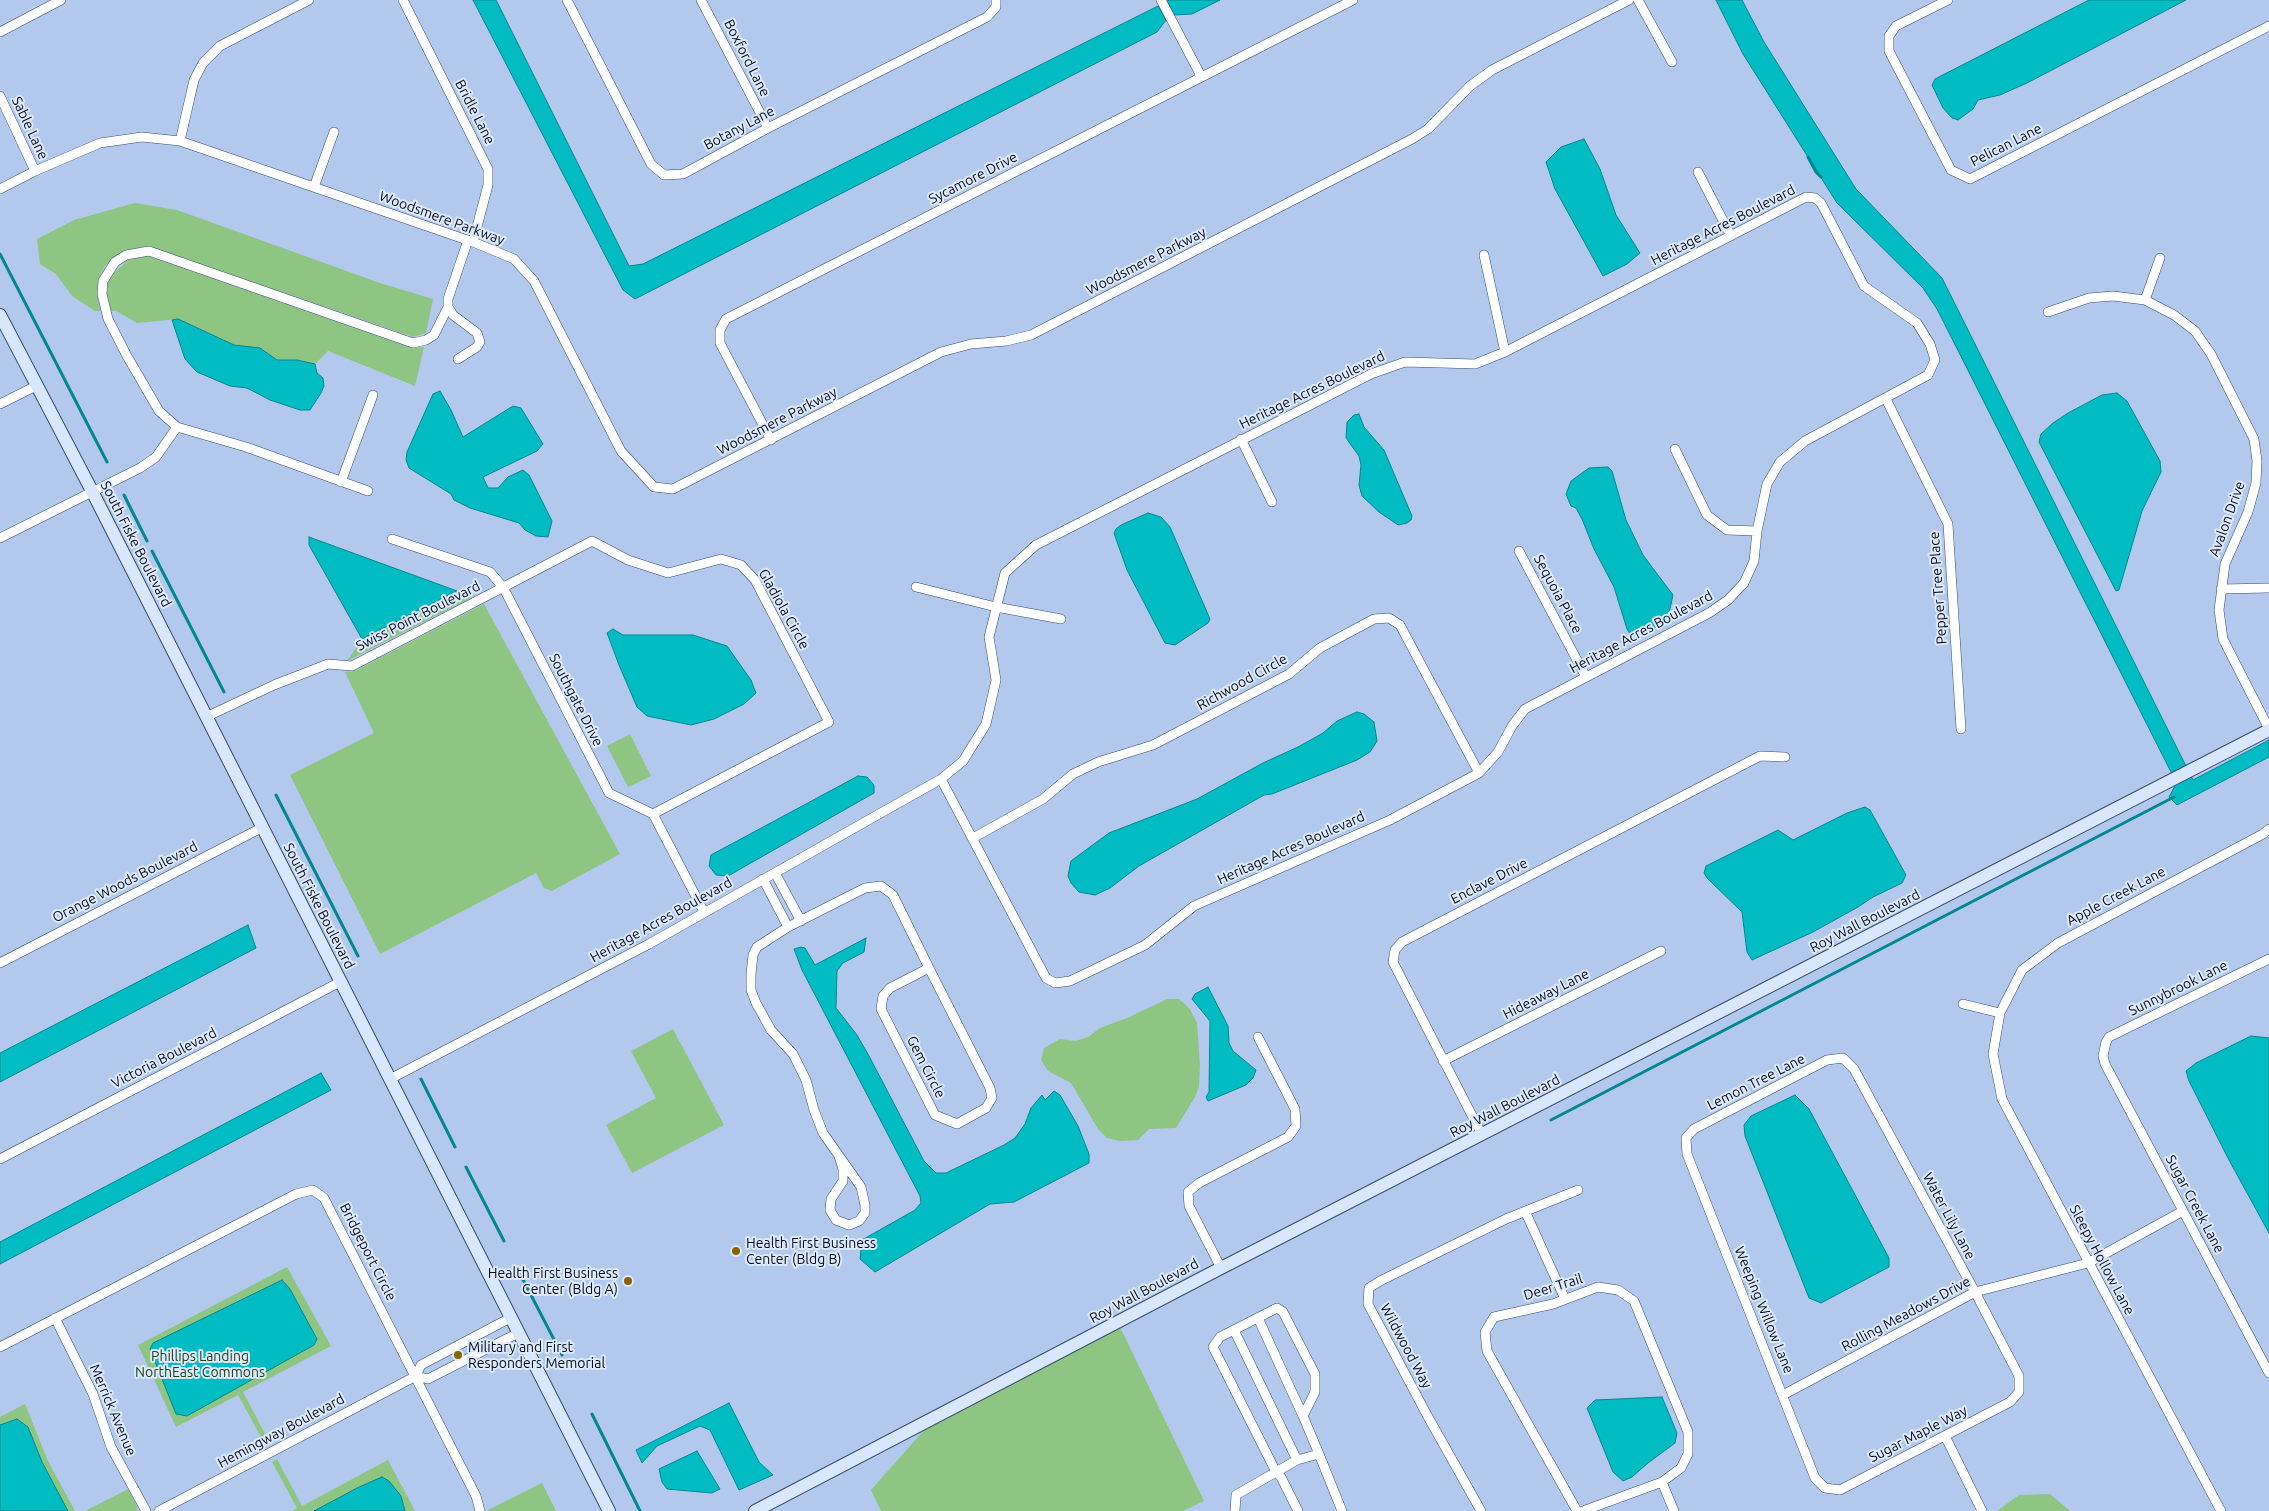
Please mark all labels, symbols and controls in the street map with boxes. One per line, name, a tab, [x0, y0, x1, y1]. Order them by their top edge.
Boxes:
street label: Boxford Lane	[720, 17, 774, 99]
street label: Bridle Lane	[452, 77, 498, 147]
street label: Sable Lane	[8, 94, 52, 162]
street label: Botany Lane	[701, 102, 777, 154]
street label: Pelican Lane	[1968, 120, 2044, 170]
street label: Sycamore Drive	[926, 148, 1020, 208]
street label: Heritage Acres Boulevard	[1648, 181, 1798, 269]
street label: Woodsmere Parkway	[377, 188, 507, 248]
street label: Woodsmere Parkway	[1083, 224, 1209, 298]
street label: Heritage Acres Boulevard	[1237, 347, 1387, 433]
street label: Woodsmere Parkway	[714, 384, 840, 458]
street label: South Fiske Boulevard	[97, 478, 175, 610]
street label: Avalon Drive	[2206, 479, 2248, 559]
street label: Pepper Tree Place	[1926, 531, 1950, 645]
street label: Sequoia Place	[1530, 552, 1586, 636]
street label: Gladiola Circle	[755, 566, 813, 652]
street label: Swiss Point Boulevard	[353, 577, 483, 655]
street label: Heritage Acres Boulevard	[1567, 587, 1715, 677]
street label: Richwood Circle	[1194, 650, 1290, 714]
street label: Southgate Drive	[545, 651, 607, 749]
street label: Heritage Acres Boulevard	[1215, 808, 1367, 888]
street label: Orange Woods Boulevard	[50, 838, 200, 926]
street label: South Fiske Boulevard	[280, 840, 358, 972]
street label: Enclave Drive	[1448, 854, 1530, 908]
street label: Apple Creek Lane	[2064, 863, 2168, 929]
street label: Heritage Acres Boulevard	[587, 874, 735, 966]
street label: Roy Wall Boulevard	[1807, 886, 1923, 956]
street label: Sunnybrook Lane	[2126, 957, 2230, 1019]
street label: Hideaway Lane	[1500, 965, 1592, 1023]
street label: Victoria Boulevard	[109, 1024, 219, 1092]
street label: Gem Circle	[903, 1033, 949, 1101]
street label: Lemon Tree Lane	[1704, 1050, 1808, 1114]
street label: Roy Wall Boulevard	[1447, 1071, 1563, 1141]
street label: Sugar Creek Lane	[2162, 1152, 2228, 1256]
street label: Water Lily Lane	[1919, 1170, 1979, 1262]
street label: Bridgeport Circle	[336, 1200, 400, 1304]
street label: Sleepy Hollow Lane	[2066, 1202, 2138, 1318]
place label: Health First Business Center (Bldg B)	[746, 1235, 876, 1268]
street label: Weeping Willow Lane	[1731, 1244, 1797, 1376]
marker: Health First Business Center (Bldg B)	[730, 1245, 742, 1257]
street label: Roy Wall Boulevard	[1087, 1255, 1201, 1327]
place label: Health First Business Center (Bldg A)	[488, 1265, 618, 1298]
street label: Deer Trail	[1522, 1270, 1584, 1304]
street label: Rolling Meadows Drive	[1839, 1273, 1973, 1355]
marker: Health First Business Center (Bldg A)	[622, 1275, 634, 1287]
street label: Wildwood Way	[1377, 1301, 1435, 1391]
place label: Military and First Responders Memorial	[468, 1339, 605, 1371]
park label: Phillips Landing NorthEast Commons	[135, 1348, 265, 1380]
marker: Military and First Responders Memorial	[452, 1349, 464, 1361]
street label: Merrick Avenue	[86, 1362, 140, 1458]
street label: Hemingway Boulevard	[215, 1390, 347, 1472]
street label: Sugar Maple Way	[1866, 1402, 1970, 1466]

